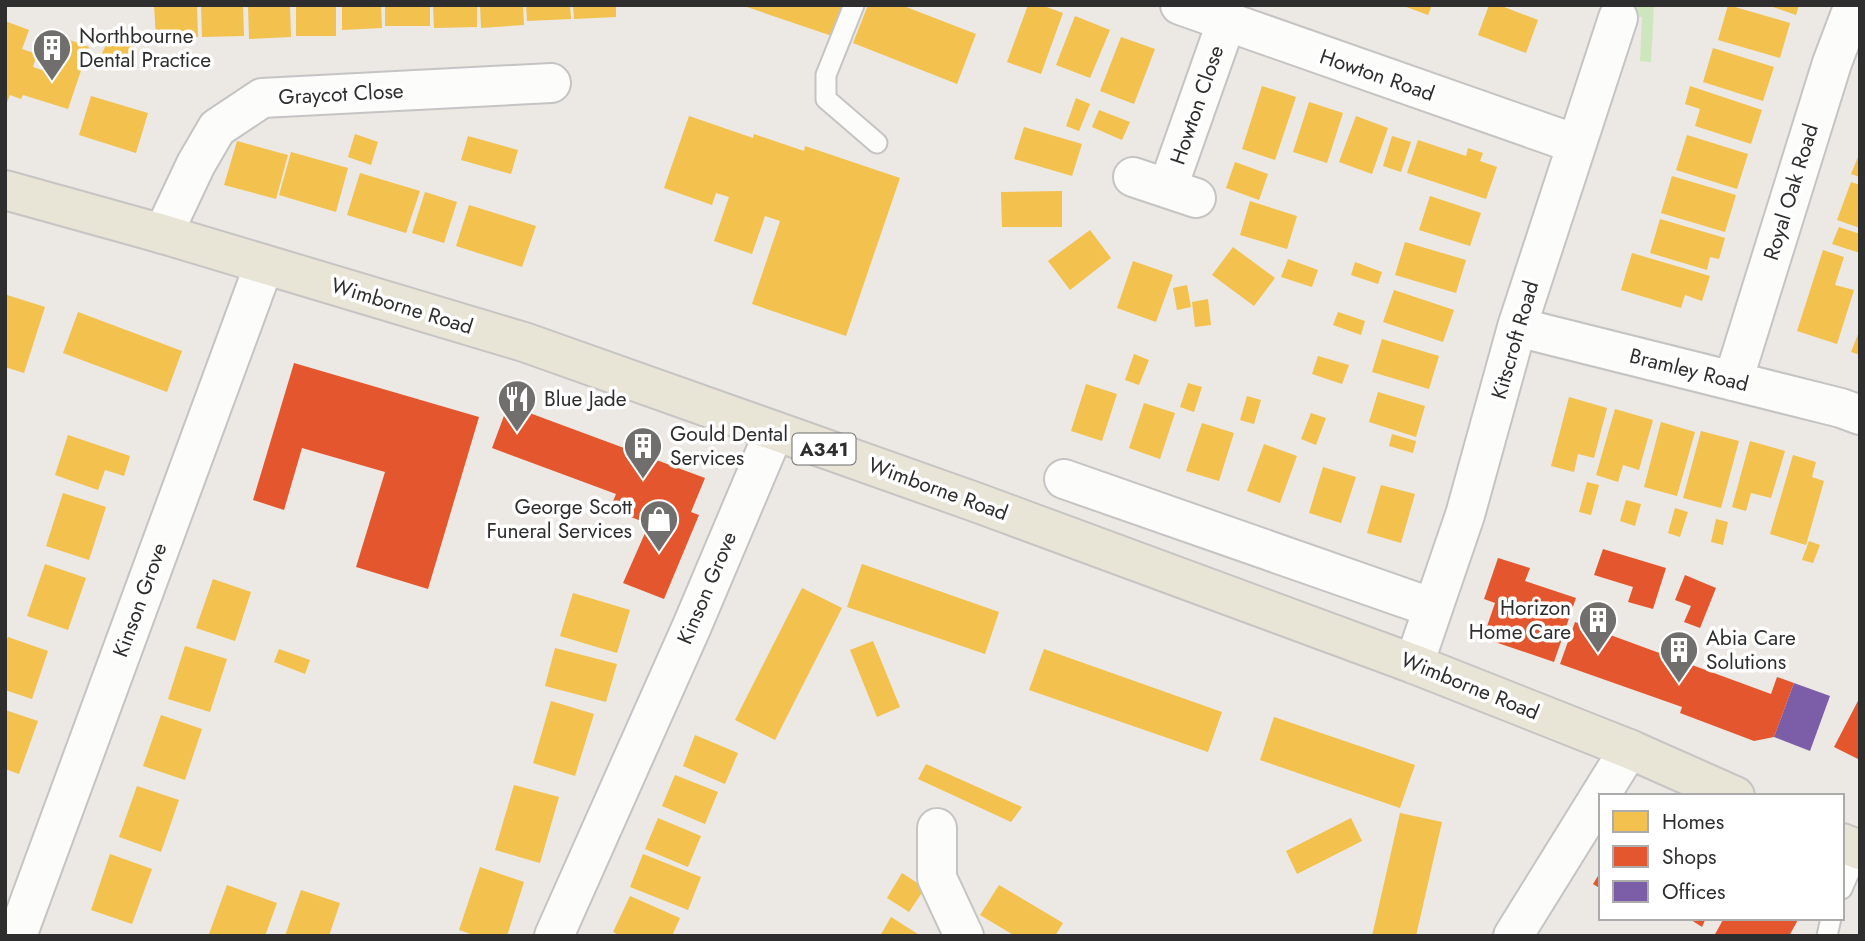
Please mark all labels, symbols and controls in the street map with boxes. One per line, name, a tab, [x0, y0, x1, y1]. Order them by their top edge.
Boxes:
place label: Northbourne Dental Practice	[79, 21, 211, 75]
building icon: Northbourne Dental Practice	[31, 27, 73, 82]
street label: Howton Close	[1163, 41, 1231, 169]
street label: Howton Road	[1316, 41, 1438, 109]
street label: Graycot Close	[278, 76, 404, 112]
street label: Royal Oak Road	[1756, 120, 1826, 264]
street label: Wimborne Road	[327, 270, 477, 342]
street label: Kitscroft Road	[1484, 277, 1546, 403]
street label: Bramley Road	[1626, 341, 1752, 399]
restaurant icon: Blue Jade	[496, 378, 538, 433]
place label: Blue Jade	[544, 384, 627, 414]
place label: Gould Dental Services	[670, 419, 788, 473]
building icon: Gould Dental Services	[622, 425, 664, 480]
road number: A341	[792, 433, 856, 464]
street label: Wimborne Road	[864, 450, 1012, 528]
place label: George Scott Funeral Services	[486, 492, 632, 546]
shop icon: George Scott Funeral Services	[638, 498, 680, 553]
street label: Kinson Grove	[670, 527, 744, 649]
street label: Kinson Grove	[105, 538, 175, 661]
place label: Horizon Home Care	[1469, 593, 1571, 647]
building icon: Horizon Home Care	[1577, 599, 1619, 654]
place label: Abia Care Solutions	[1706, 623, 1796, 677]
building icon: Abia Care Solutions	[1658, 629, 1700, 684]
street label: Wimborne Road	[1396, 645, 1544, 727]
legend	[1599, 794, 1844, 920]
text: Homes	[1662, 807, 1724, 837]
text: Shops	[1662, 842, 1716, 872]
text: Offices	[1662, 877, 1725, 907]

